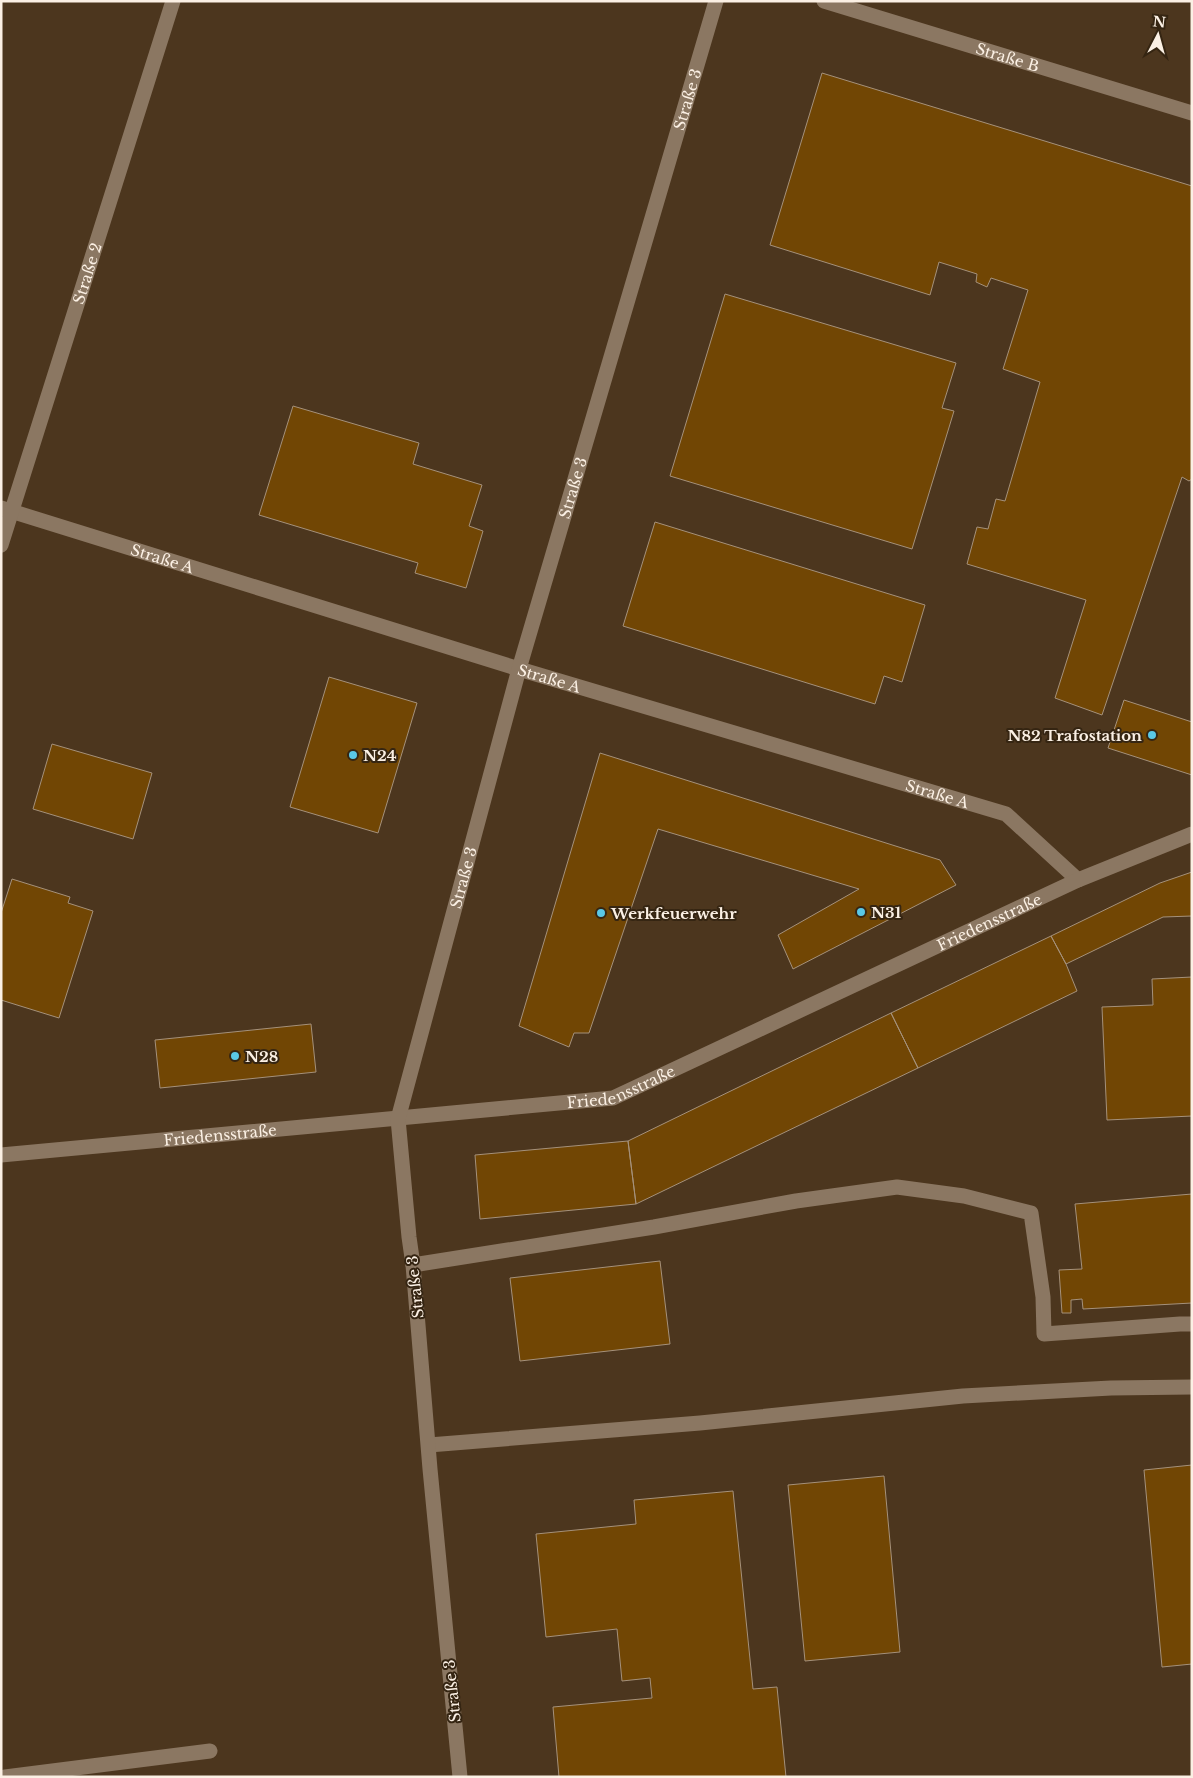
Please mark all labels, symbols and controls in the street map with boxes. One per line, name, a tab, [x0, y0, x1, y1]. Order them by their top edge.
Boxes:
north arrow	[1133, 10, 1183, 60]
text: N	[1152, 12, 1167, 32]
street label: Straße B	[974, 38, 1042, 76]
street label: Straße 3	[669, 66, 705, 132]
street label: Straße 2	[68, 240, 105, 306]
street label: Straße 3	[554, 455, 591, 521]
street label: Straße A	[129, 539, 197, 577]
street label: Straße A	[515, 660, 583, 696]
place label: N82 Trafostation	[1007, 726, 1142, 745]
marker: N82 Trafostation	[1146, 729, 1158, 741]
place label: N24	[363, 746, 397, 765]
marker: N24	[347, 749, 359, 761]
street label: Straße A	[904, 775, 972, 812]
street label: Straße 3	[446, 845, 480, 911]
street label: Friedensstraße	[934, 889, 1045, 954]
place label: N31	[871, 903, 902, 922]
place label: Werkfeuerwehr	[610, 904, 737, 923]
marker: N31	[855, 906, 867, 918]
marker: Werkfeuerwehr	[595, 907, 607, 919]
place label: N28	[245, 1047, 278, 1066]
marker: N28	[229, 1050, 241, 1062]
street label: Friedensstraße	[566, 1061, 678, 1112]
street label: Friedensstraße	[163, 1120, 277, 1149]
street label: Straße 3	[402, 1255, 428, 1319]
street label: Straße 3	[439, 1659, 465, 1723]

